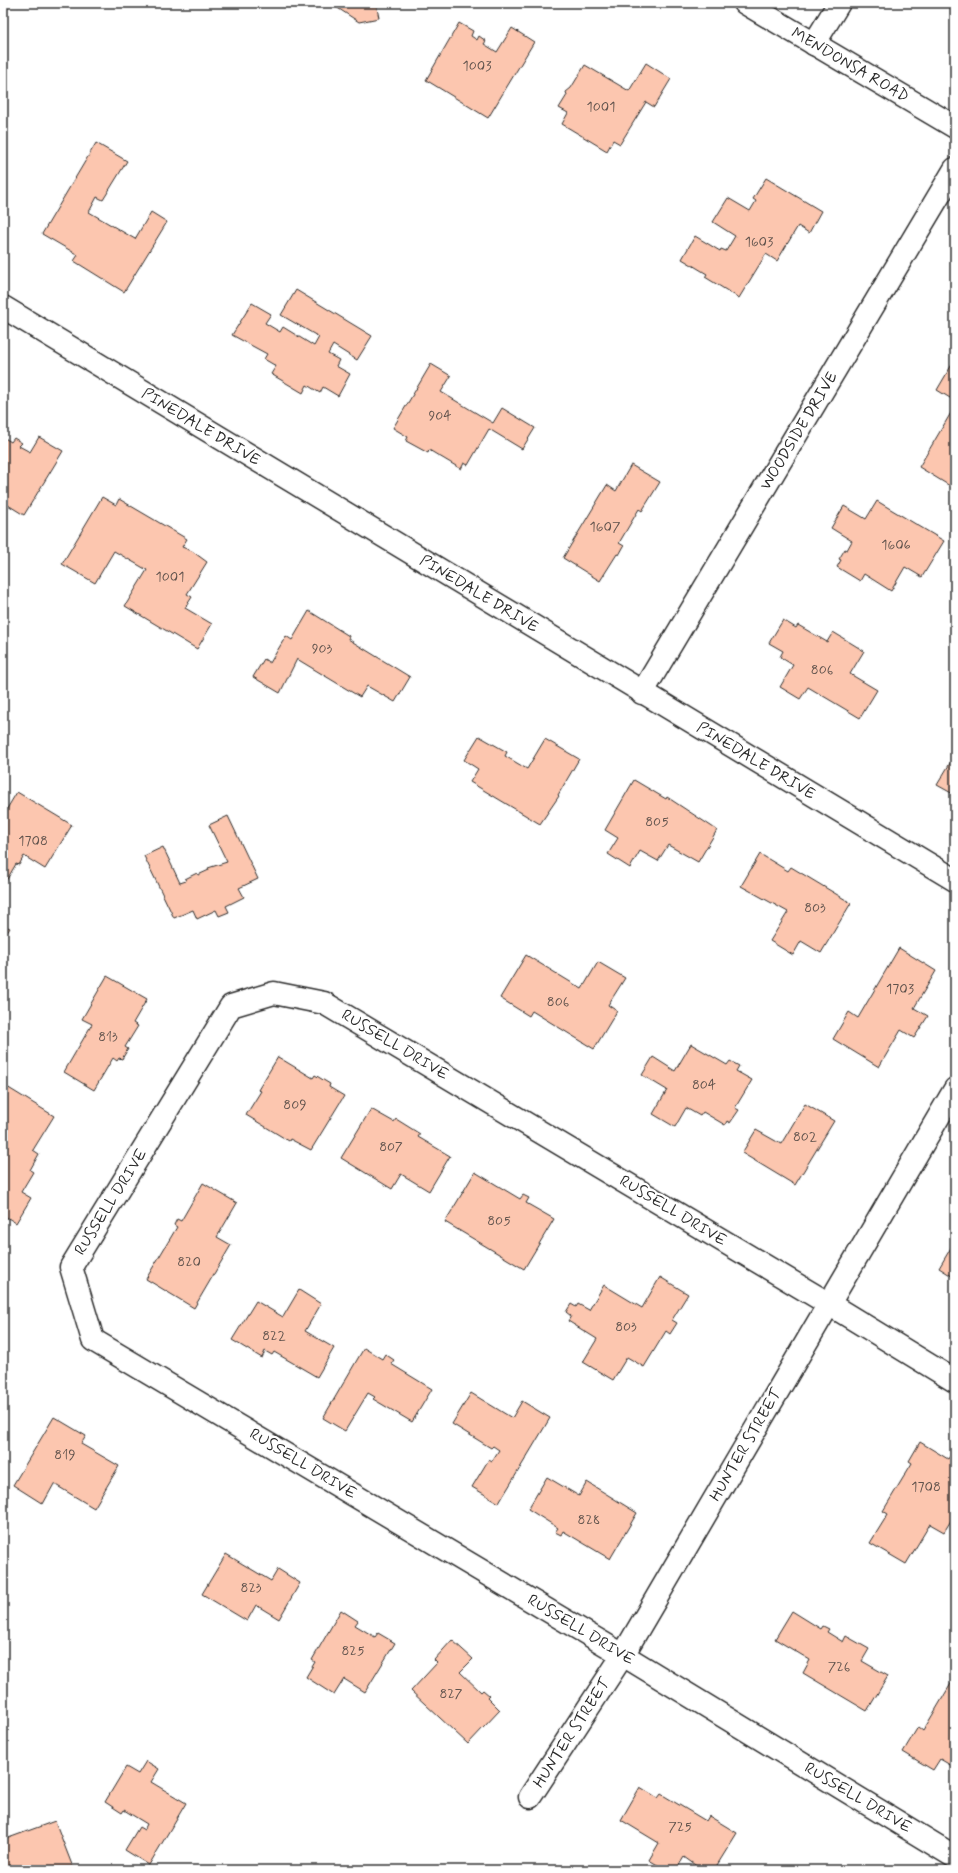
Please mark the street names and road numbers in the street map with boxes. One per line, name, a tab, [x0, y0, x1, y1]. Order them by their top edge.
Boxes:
street label: MENDONSA ROAD	[787, 23, 913, 107]
street label: WOODSIDE DRIVE	[755, 368, 843, 494]
street label: PINEDALE DRIVE	[138, 383, 264, 471]
street label: PINEDALE DRIVE	[416, 550, 542, 638]
street label: PINEDALE DRIVE	[693, 717, 819, 805]
street label: RUSSELL DRIVE	[337, 1005, 453, 1085]
street label: RUSSELL DRIVE	[70, 1145, 152, 1259]
street label: RUSSELL DRIVE	[615, 1171, 731, 1251]
street label: HUNTER STREET	[705, 1384, 787, 1505]
street label: RUSSELL DRIVE	[245, 1424, 361, 1504]
street label: RUSSELL DRIVE	[523, 1590, 639, 1670]
street label: HUNTER STREET	[529, 1673, 616, 1792]
street label: RUSSELL DRIVE	[800, 1758, 916, 1838]

